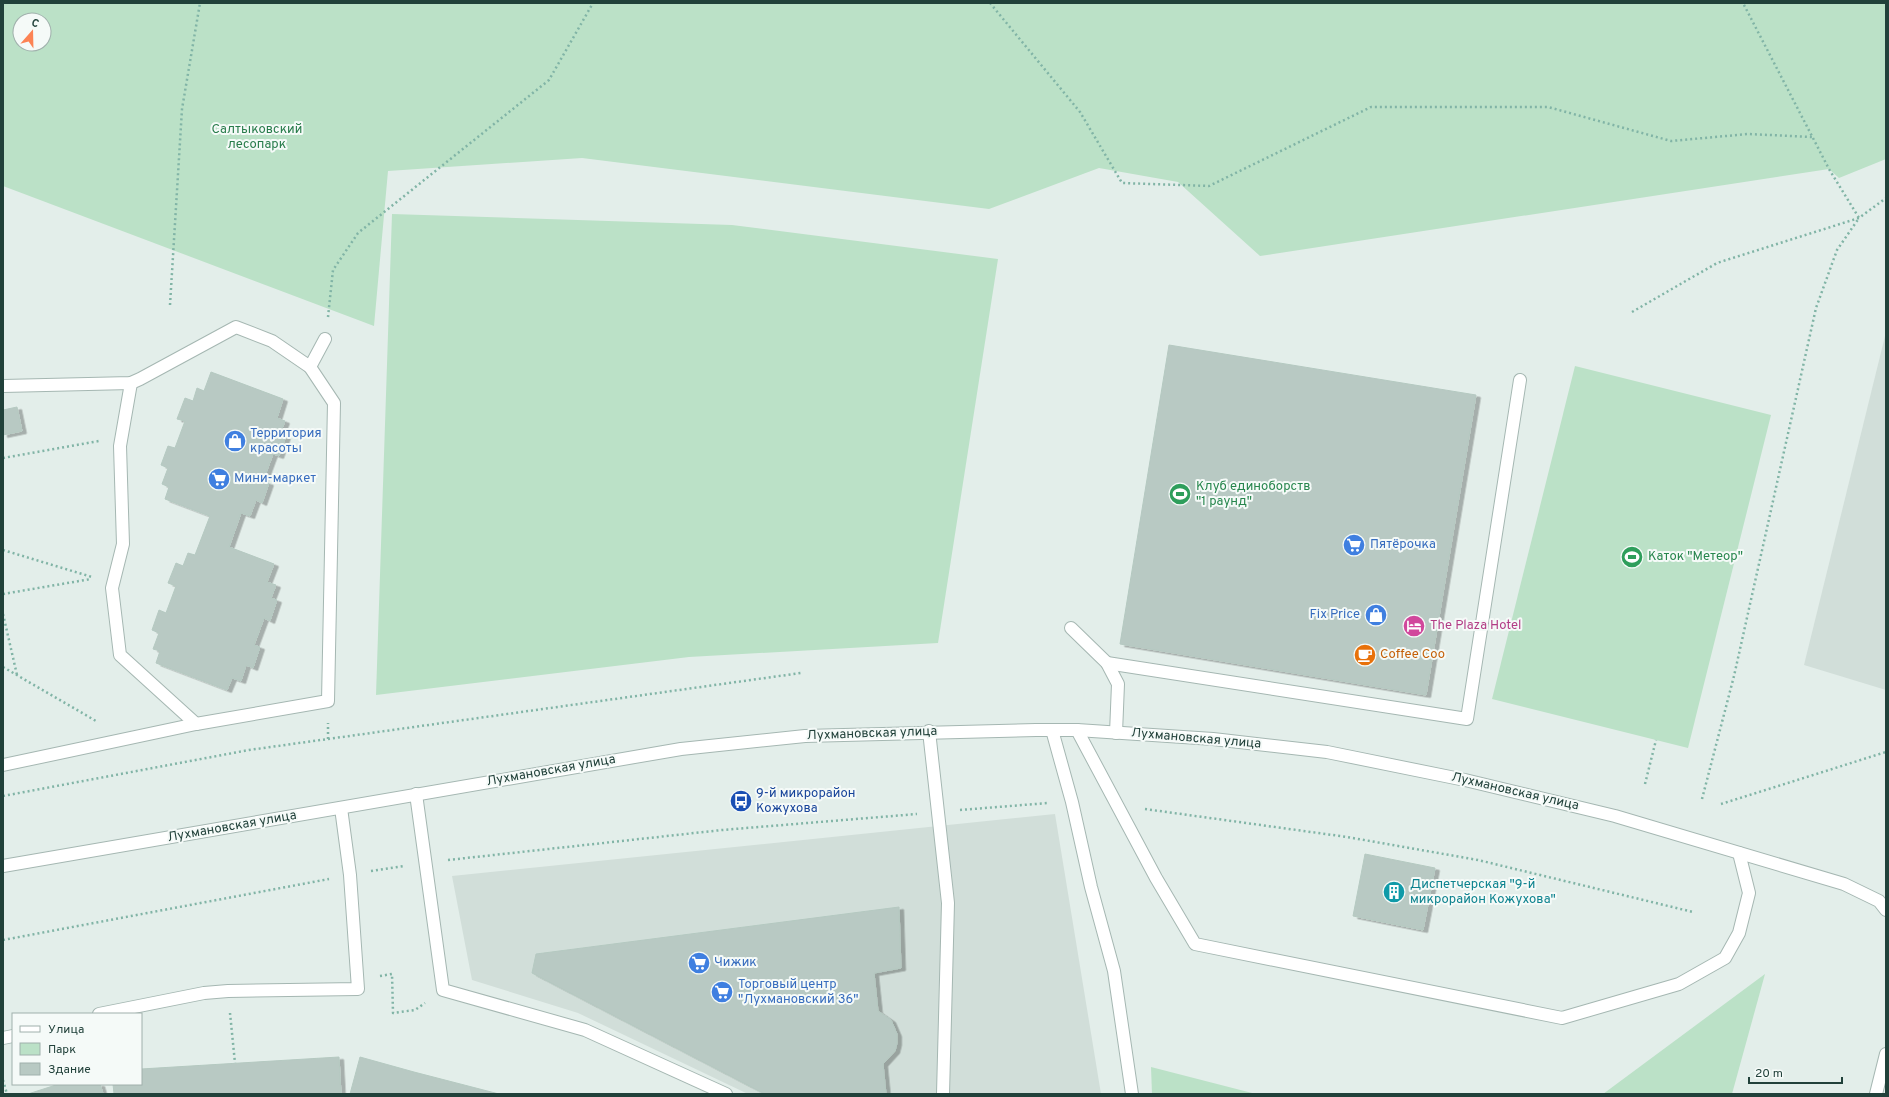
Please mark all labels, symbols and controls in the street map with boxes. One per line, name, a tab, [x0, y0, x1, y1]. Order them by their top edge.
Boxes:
north arrow	[12, 12, 52, 52]
text: С	[29, 16, 41, 31]
park label: Салтыковский лесопарк	[212, 122, 302, 153]
place label: Территория красоты	[250, 426, 322, 457]
shop icon: Территория красоты	[222, 428, 248, 454]
supermarket icon: Мини-маркет	[206, 466, 232, 492]
place label: Мини-маркет	[234, 471, 316, 487]
place label: Клуб единоборств "1 раунд"	[1196, 479, 1310, 510]
sports icon: Клуб единоборств "1 раунд"	[1167, 481, 1193, 507]
supermarket icon: Пятёрочка	[1341, 532, 1367, 558]
place label: Пятёрочка	[1370, 537, 1436, 553]
sports icon: Каток "Метеор"	[1619, 544, 1645, 570]
place label: Каток "Метеор"	[1648, 549, 1743, 565]
shop icon: Fix Price	[1363, 602, 1389, 628]
place label: Fix Price	[1310, 607, 1360, 623]
hotel icon: The Plaza Hotel	[1401, 613, 1427, 639]
place label: The Plaza Hotel	[1430, 618, 1521, 634]
cafe icon: Coffee Coo	[1352, 642, 1378, 668]
place label: Coffee Coo	[1380, 647, 1445, 663]
street label: Лухмановская улица	[806, 724, 938, 744]
street label: Лухмановская улица	[1130, 725, 1262, 753]
street label: Лухмановская улица	[485, 752, 617, 790]
street label: Лухмановская улица	[1450, 770, 1580, 814]
place label: 9-й микрорайон Кожухова	[756, 786, 856, 817]
bus stop icon: 9-й микрорайон Кожухова	[728, 788, 754, 814]
street label: Лухмановская улица	[166, 808, 298, 846]
place label: Диспетчерская "9-й микрорайон Кожухова"	[1410, 877, 1556, 908]
building icon: Диспетчерская "9-й микрорайон Кожухова"	[1381, 879, 1407, 905]
supermarket icon: Чижик	[686, 950, 712, 976]
place label: Чижик	[714, 955, 757, 971]
place label: Торговый центр "Лухмановский 36"	[738, 977, 859, 1008]
supermarket icon: Торговый центр "Лухмановский 36"	[709, 979, 735, 1005]
legend	[12, 1013, 142, 1085]
text: Улица	[48, 1022, 84, 1038]
text: Парк	[48, 1042, 76, 1058]
scale bar	[1749, 1059, 1842, 1085]
text: Здание	[48, 1062, 91, 1078]
text: 20 m	[1755, 1066, 1783, 1082]

